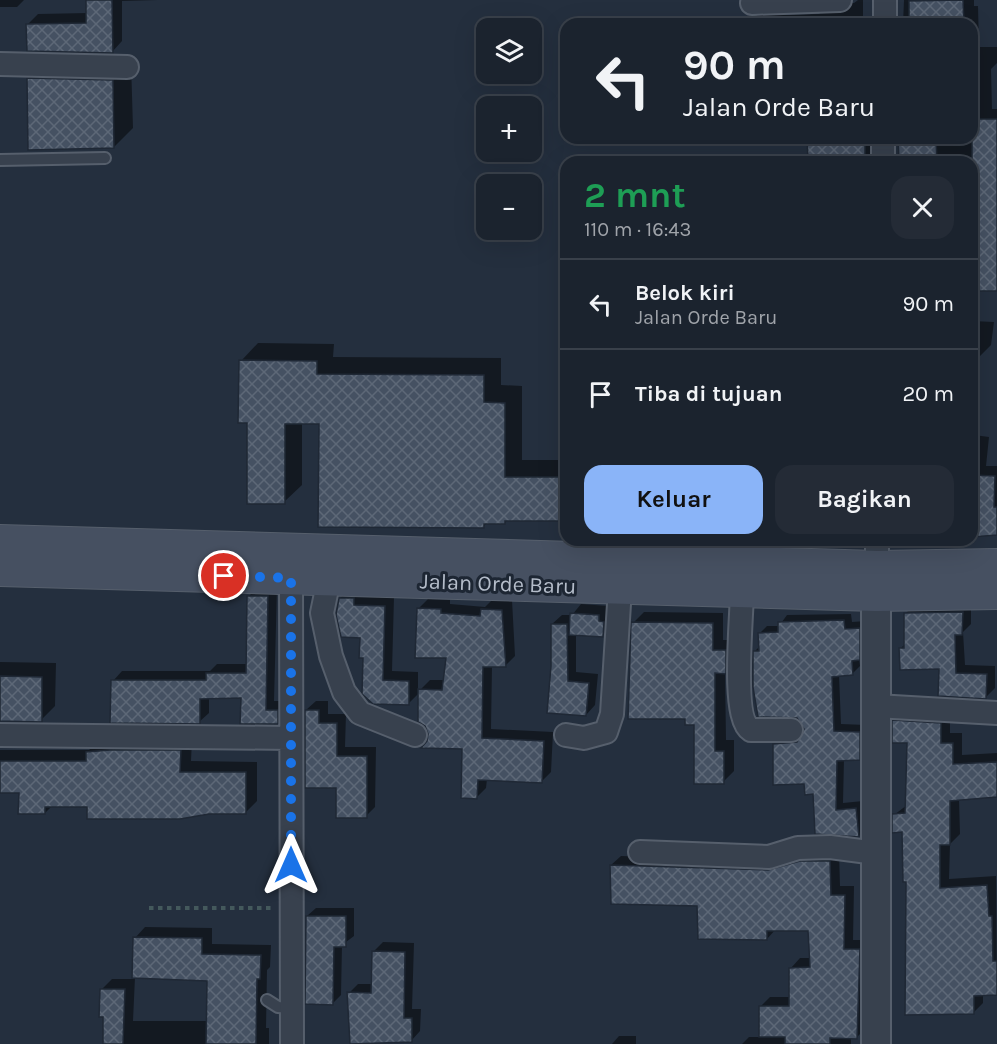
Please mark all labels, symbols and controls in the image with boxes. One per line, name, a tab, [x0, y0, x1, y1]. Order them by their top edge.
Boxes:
map controls	[476, 18, 542, 240]
button: layers	[476, 18, 542, 84]
text: 90 m	[683, 40, 786, 90]
icon: left	[584, 42, 662, 120]
text: Jalan Orde Baru	[683, 91, 875, 123]
button: +	[476, 96, 542, 162]
button: −	[476, 174, 542, 240]
text: 2 mnt	[584, 174, 686, 216]
button: close	[891, 176, 954, 239]
text: 110 m · 16:43	[584, 218, 691, 241]
text: Belok kiri	[635, 280, 735, 306]
icon: left	[584, 288, 617, 321]
text: 90 m	[902, 291, 954, 317]
text: Jalan Orde Baru	[635, 306, 777, 329]
icon: arrive	[584, 378, 617, 411]
text: Tiba di tujuan	[635, 381, 782, 407]
text: 20 m	[902, 381, 954, 407]
button: Keluar	[584, 465, 763, 534]
button: Bagikan	[775, 465, 954, 534]
pin	[198, 550, 249, 601]
icon: arrive	[207, 559, 240, 592]
street label: Jalan Orde Baru	[419, 568, 577, 600]
position arrow	[259, 833, 323, 897]

